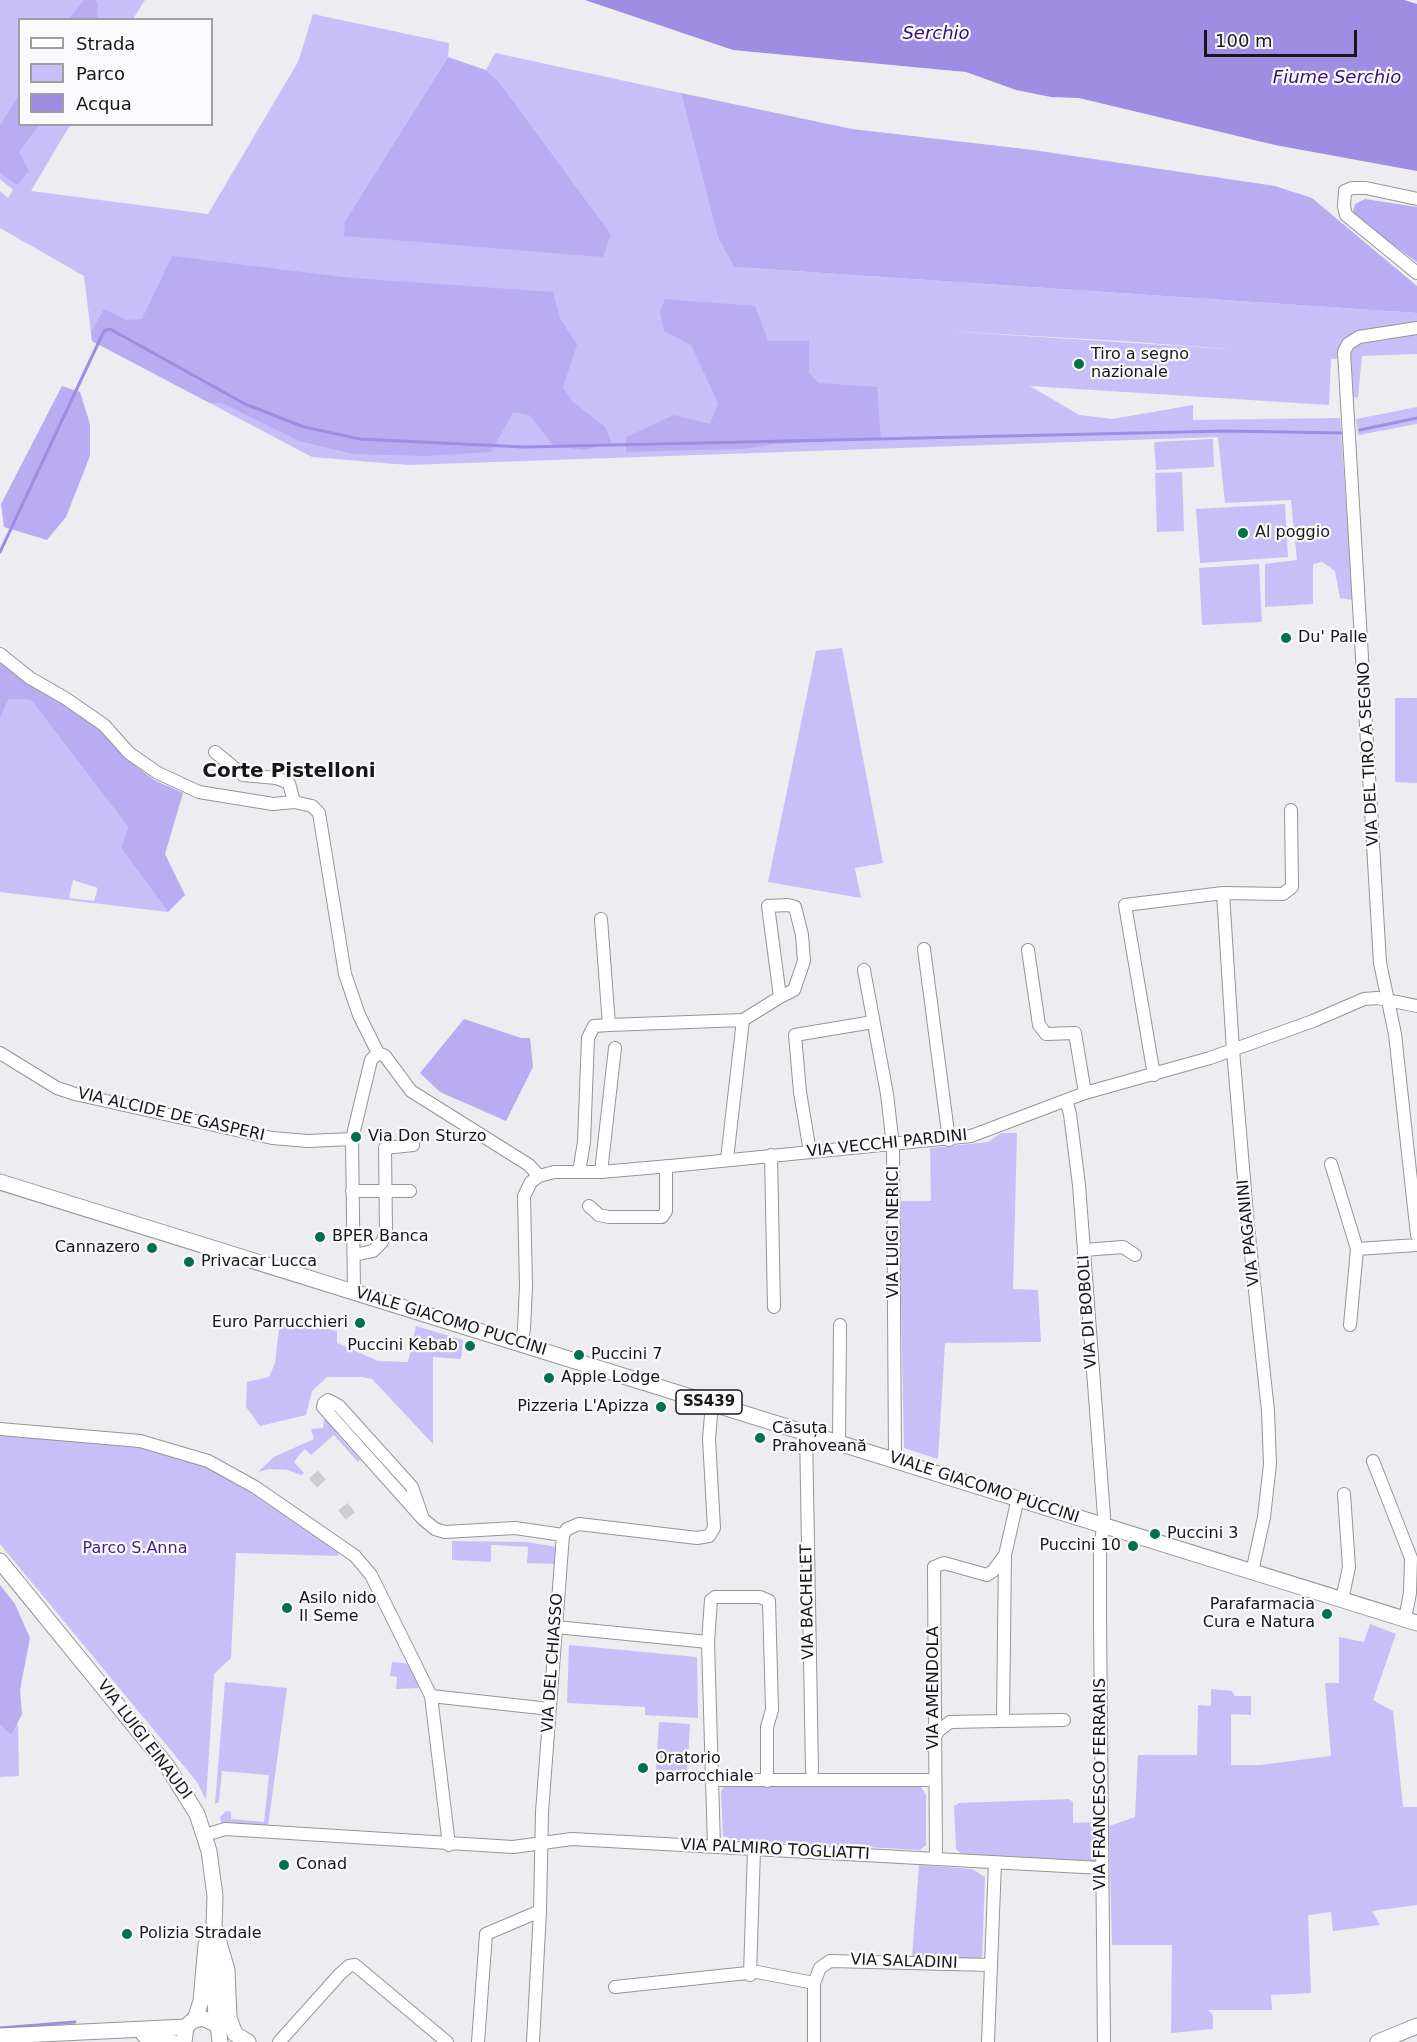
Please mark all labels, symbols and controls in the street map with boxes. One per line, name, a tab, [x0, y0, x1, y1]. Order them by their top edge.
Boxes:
legend	[18, 18, 213, 126]
scale bar	[1207, 18, 1360, 56]
water label: Serchio	[902, 23, 970, 45]
text: 100 m	[1215, 30, 1273, 51]
text: Strada	[76, 33, 135, 54]
text: Parco	[76, 63, 125, 84]
water label: Fiume Serchio	[1273, 67, 1401, 89]
text: Acqua	[76, 93, 132, 114]
place label: Tiro a segno nazionale	[1091, 345, 1189, 383]
marker: Tiro a segno nazionale	[1072, 357, 1086, 371]
place label: Al poggio	[1255, 523, 1330, 543]
marker: Al poggio	[1236, 526, 1250, 540]
place label: Du' Palle	[1298, 628, 1367, 648]
marker: Du' Palle	[1279, 631, 1293, 645]
street label: VIA DEL TIRO A SEGNO	[1355, 661, 1383, 847]
district label: Corte Pistelloni	[202, 760, 376, 784]
street label: VIA ALCIDE DE GASPERI	[76, 1084, 266, 1146]
street label: VIA VECCHI PARDINI	[806, 1126, 968, 1162]
place label: Via Don Sturzo	[368, 1127, 487, 1147]
marker: Via Don Sturzo	[349, 1130, 363, 1144]
street label: VIA LUIGI NERICI	[884, 1166, 904, 1298]
street label: VIA PAGANINI	[1234, 1178, 1264, 1288]
place label: BPER Banca	[332, 1227, 428, 1247]
marker: BPER Banca	[313, 1230, 327, 1244]
place label: Cannazero	[55, 1238, 140, 1258]
marker: Cannazero	[145, 1241, 159, 1255]
place label: Privacar Lucca	[201, 1252, 317, 1272]
street label: VIA DI BOBOLI	[1074, 1254, 1102, 1370]
marker: Privacar Lucca	[182, 1255, 196, 1269]
street label: VIALE GIACOMO PUCCINI	[353, 1284, 549, 1360]
place label: Euro Parrucchieri	[212, 1313, 348, 1333]
marker: Euro Parrucchieri	[353, 1316, 367, 1330]
place label: Puccini Kebab	[347, 1336, 458, 1356]
marker: Puccini Kebab	[463, 1339, 477, 1353]
place label: Puccini 7	[591, 1345, 662, 1365]
marker: Puccini 7	[572, 1348, 586, 1362]
place label: Apple Lodge	[561, 1368, 660, 1388]
marker: Apple Lodge	[542, 1371, 556, 1385]
road number: SS439	[676, 1390, 742, 1414]
place label: Pizzeria L'Apizza	[517, 1397, 649, 1417]
marker: Pizzeria L'Apizza	[654, 1400, 668, 1414]
place label: Căsuța Prahoveană	[772, 1419, 867, 1457]
marker: Căsuța Prahoveană	[753, 1431, 767, 1445]
street label: VIALE GIACOMO PUCCINI	[886, 1448, 1082, 1528]
place label: Puccini 3	[1167, 1524, 1238, 1544]
marker: Puccini 3	[1148, 1527, 1162, 1541]
place label: Puccini 10	[1039, 1536, 1121, 1556]
park label: Parco S.Anna	[83, 1539, 187, 1559]
marker: Puccini 10	[1126, 1539, 1140, 1553]
street label: VIA BACHELET	[797, 1544, 819, 1660]
place label: Asilo nido Il Seme	[299, 1589, 377, 1627]
street label: VIA DEL CHIASSO	[539, 1593, 567, 1733]
place label: Parafarmacia Cura e Natura	[1203, 1595, 1315, 1633]
marker: Asilo nido Il Seme	[280, 1601, 294, 1615]
marker: Parafarmacia Cura e Natura	[1320, 1607, 1334, 1621]
street label: VIA AMENDOLA	[924, 1626, 944, 1750]
street label: VIA LUIGI EINAUDI	[93, 1676, 195, 1804]
street label: VIA FRANCESCO FERRARIS	[1091, 1678, 1111, 1890]
place label: Oratorio parrocchiale	[655, 1749, 754, 1787]
marker: Oratorio parrocchiale	[636, 1761, 650, 1775]
street label: VIA PALMIRO TOGLIATTI	[680, 1835, 870, 1865]
place label: Conad	[296, 1855, 347, 1875]
marker: Conad	[277, 1858, 291, 1872]
place label: Polizia Stradale	[139, 1924, 262, 1944]
marker: Polizia Stradale	[120, 1927, 134, 1941]
street label: VIA SALADINI	[850, 1951, 958, 1973]

